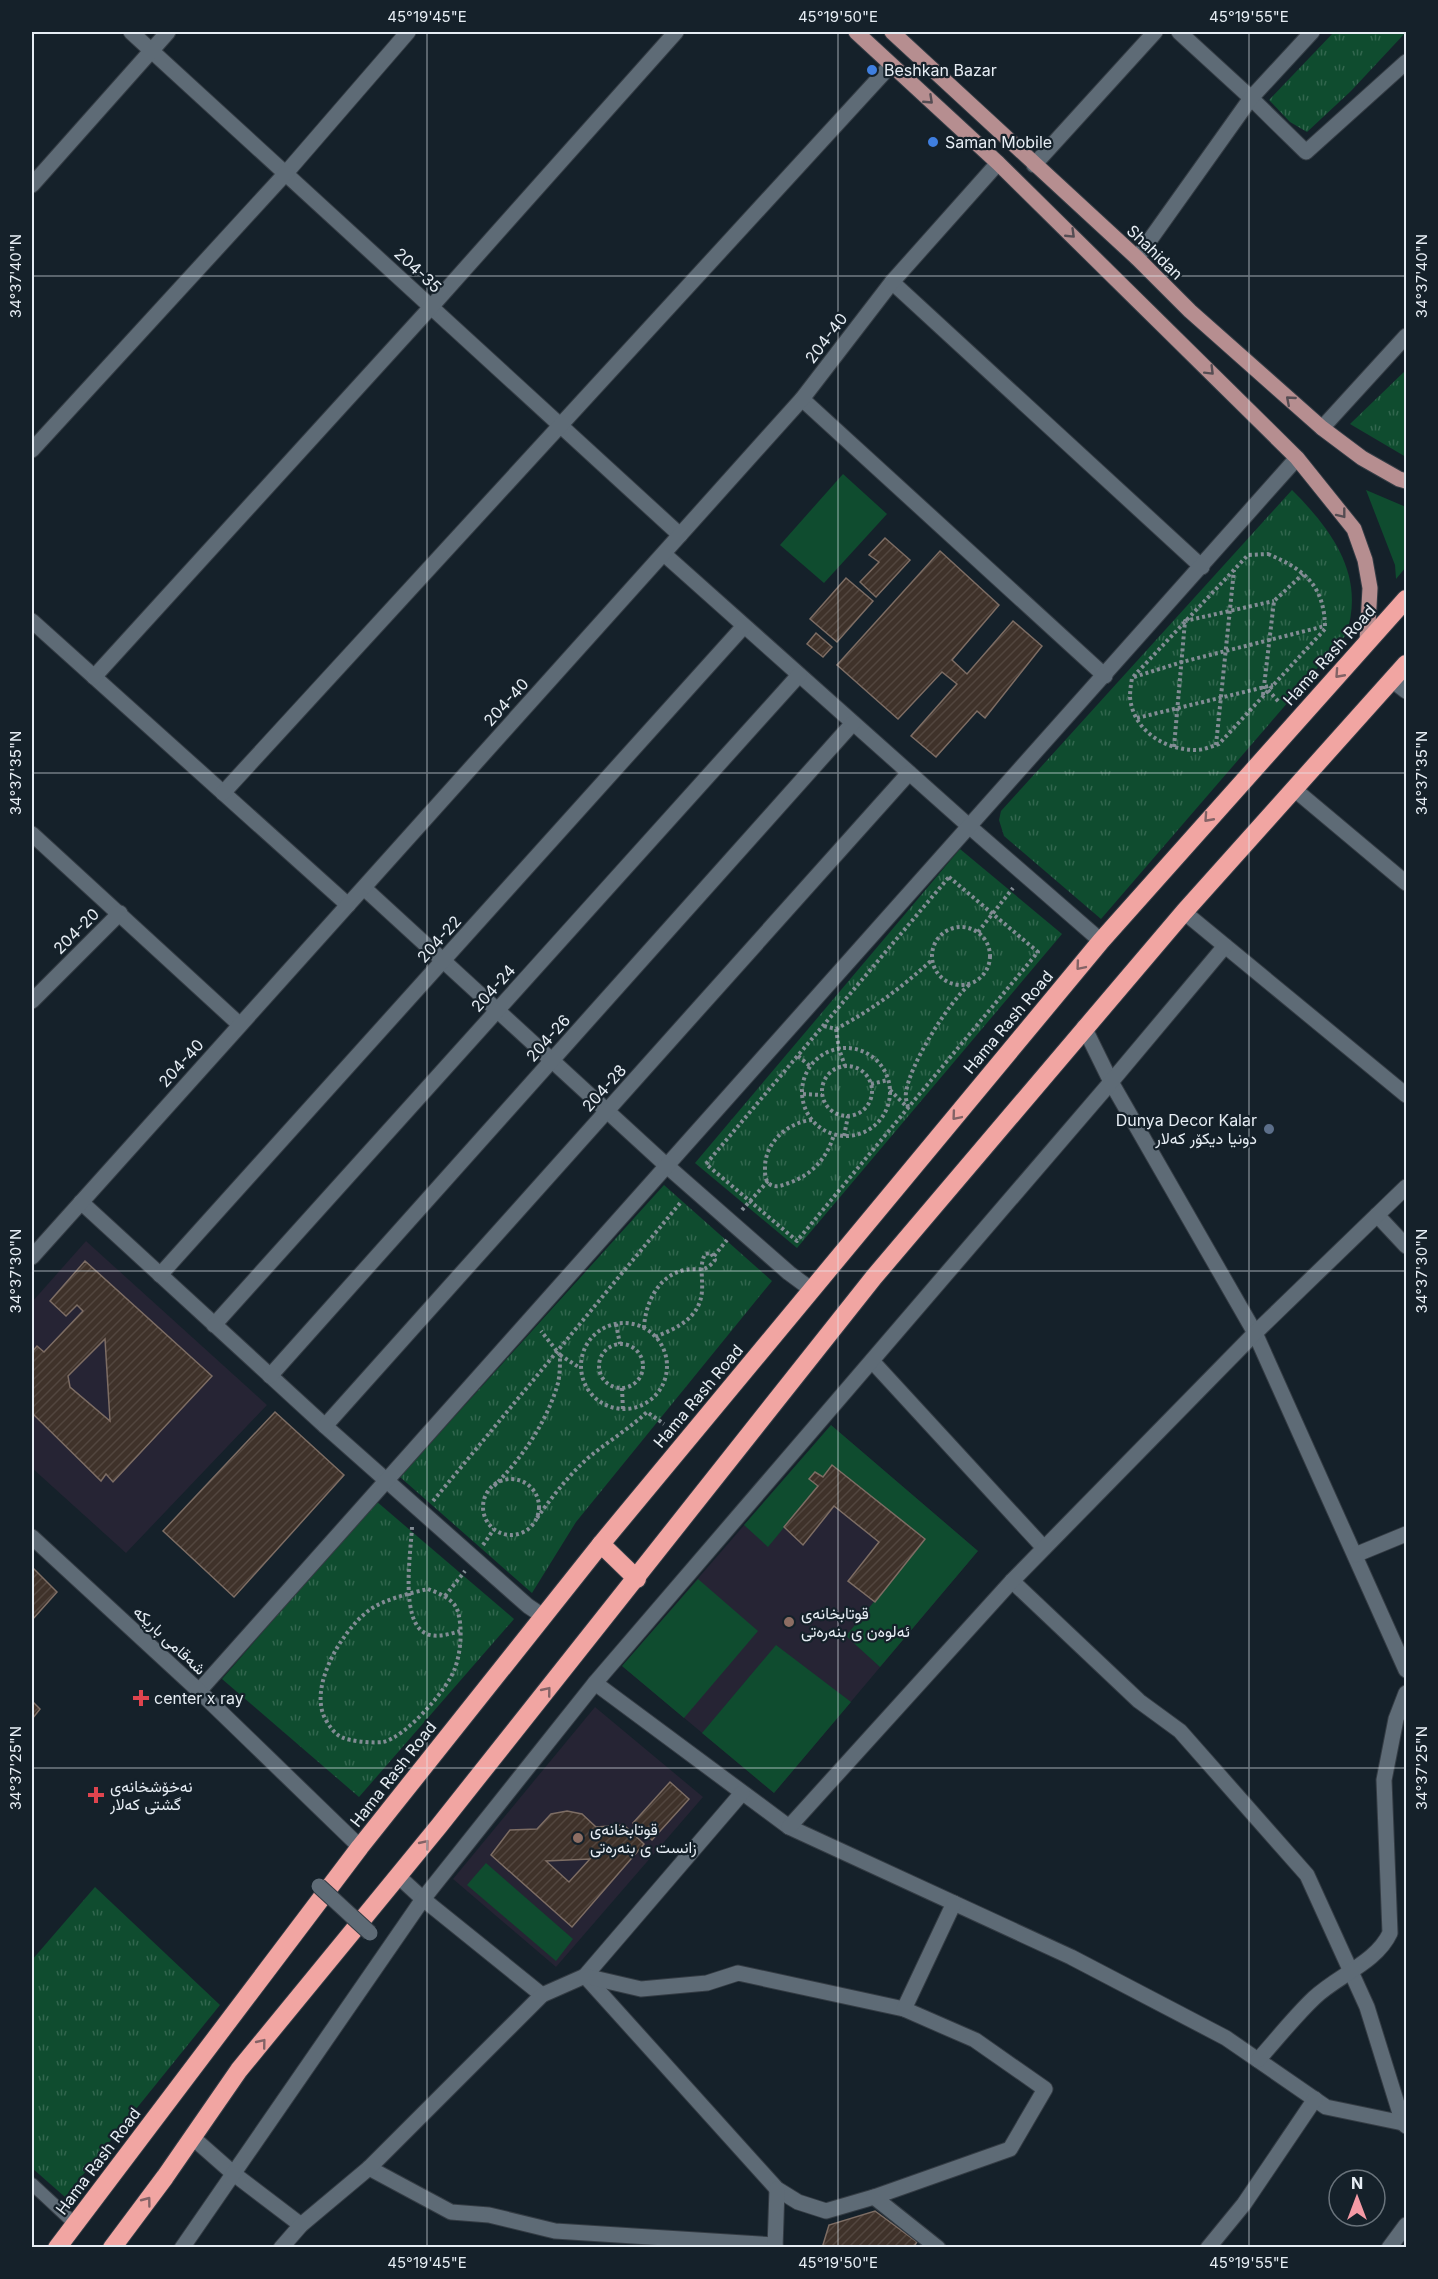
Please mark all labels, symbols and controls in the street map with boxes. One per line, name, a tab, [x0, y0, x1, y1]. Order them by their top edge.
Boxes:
text: 45°19'45"E	[387, 7, 467, 26]
text: 45°19'50"E	[798, 7, 878, 26]
text: 45°19'55"E	[1209, 7, 1289, 26]
place label: Beshkan Bazar	[884, 60, 997, 80]
marker: Beshkan Bazar	[865, 63, 879, 77]
one-way arrow	[923, 93, 933, 104]
place label: Saman Mobile	[945, 132, 1052, 152]
marker: Saman Mobile	[926, 135, 940, 149]
street label: Shahidan	[1123, 220, 1187, 284]
one-way arrow	[1064, 227, 1074, 238]
text: 34°37'40"N	[6, 234, 25, 318]
text: 34°37'40"N	[1412, 234, 1431, 318]
street label: 204-35	[390, 243, 446, 297]
street label: 204-40	[801, 309, 851, 367]
one-way arrow	[1203, 363, 1214, 374]
one-way arrow	[1287, 396, 1297, 407]
one-way arrow	[1334, 507, 1345, 518]
street label: Hama Rash Road	[1279, 601, 1379, 709]
one-way arrow	[1335, 667, 1346, 677]
street label: 204-40	[479, 674, 533, 730]
text: 34°37'35"N	[6, 731, 25, 815]
text: 34°37'35"N	[1412, 731, 1431, 815]
one-way arrow	[1204, 812, 1215, 822]
street label: 204-20	[49, 904, 103, 958]
street label: 204-22	[413, 911, 465, 967]
one-way arrow	[1077, 959, 1088, 970]
street label: 204-24	[467, 960, 519, 1016]
street label: Hama Rash Road	[959, 966, 1057, 1078]
street label: 204-26	[522, 1010, 574, 1066]
street label: 204-40	[154, 1035, 208, 1091]
street label: 204-28	[578, 1060, 630, 1116]
one-way arrow	[952, 1109, 963, 1120]
place label: Dunya Decor Kalar دونیا دیکۆر کەلار	[1116, 1110, 1257, 1149]
marker: Dunya Decor Kalar دونیا دیکۆر کەلار	[1262, 1122, 1276, 1136]
text: 34°37'30"N	[6, 1229, 25, 1313]
text: 34°37'30"N	[1412, 1229, 1431, 1313]
street label: Hama Rash Road	[649, 1340, 747, 1452]
street label: شەقامی باریکە	[129, 1601, 210, 1679]
place label: قوتابخانەی ئەلوەن ی بنەرەتی	[801, 1603, 910, 1642]
marker: قوتابخانەی ئەلوەن ی بنەرەتی	[782, 1615, 796, 1629]
one-way arrow	[539, 1687, 550, 1698]
place label: center x ray	[154, 1688, 244, 1708]
marker: center x ray	[132, 1689, 150, 1707]
street label: Hama Rash Road	[346, 1717, 440, 1831]
text: 34°37'25"N	[6, 1726, 25, 1810]
text: 34°37'25"N	[1412, 1726, 1431, 1810]
place label: نەخۆشخانەی گشتی کەلار	[109, 1776, 193, 1815]
marker: نەخۆشخانەی گشتی کەلار	[87, 1786, 105, 1804]
place label: قوتابخانەی زانست ی بنەرەتی	[590, 1819, 697, 1858]
marker: قوتابخانەی زانست ی بنەرەتی	[571, 1831, 585, 1845]
one-way arrow	[418, 1839, 429, 1850]
one-way arrow	[254, 2039, 265, 2050]
street label: Hama Rash Road	[51, 2104, 145, 2218]
north arrow	[1327, 2168, 1387, 2228]
text: N	[1351, 2173, 1363, 2193]
one-way arrow	[139, 2196, 150, 2207]
text: 45°19'45"E	[387, 2253, 467, 2272]
text: 45°19'50"E	[798, 2253, 878, 2272]
text: 45°19'55"E	[1209, 2253, 1289, 2272]

